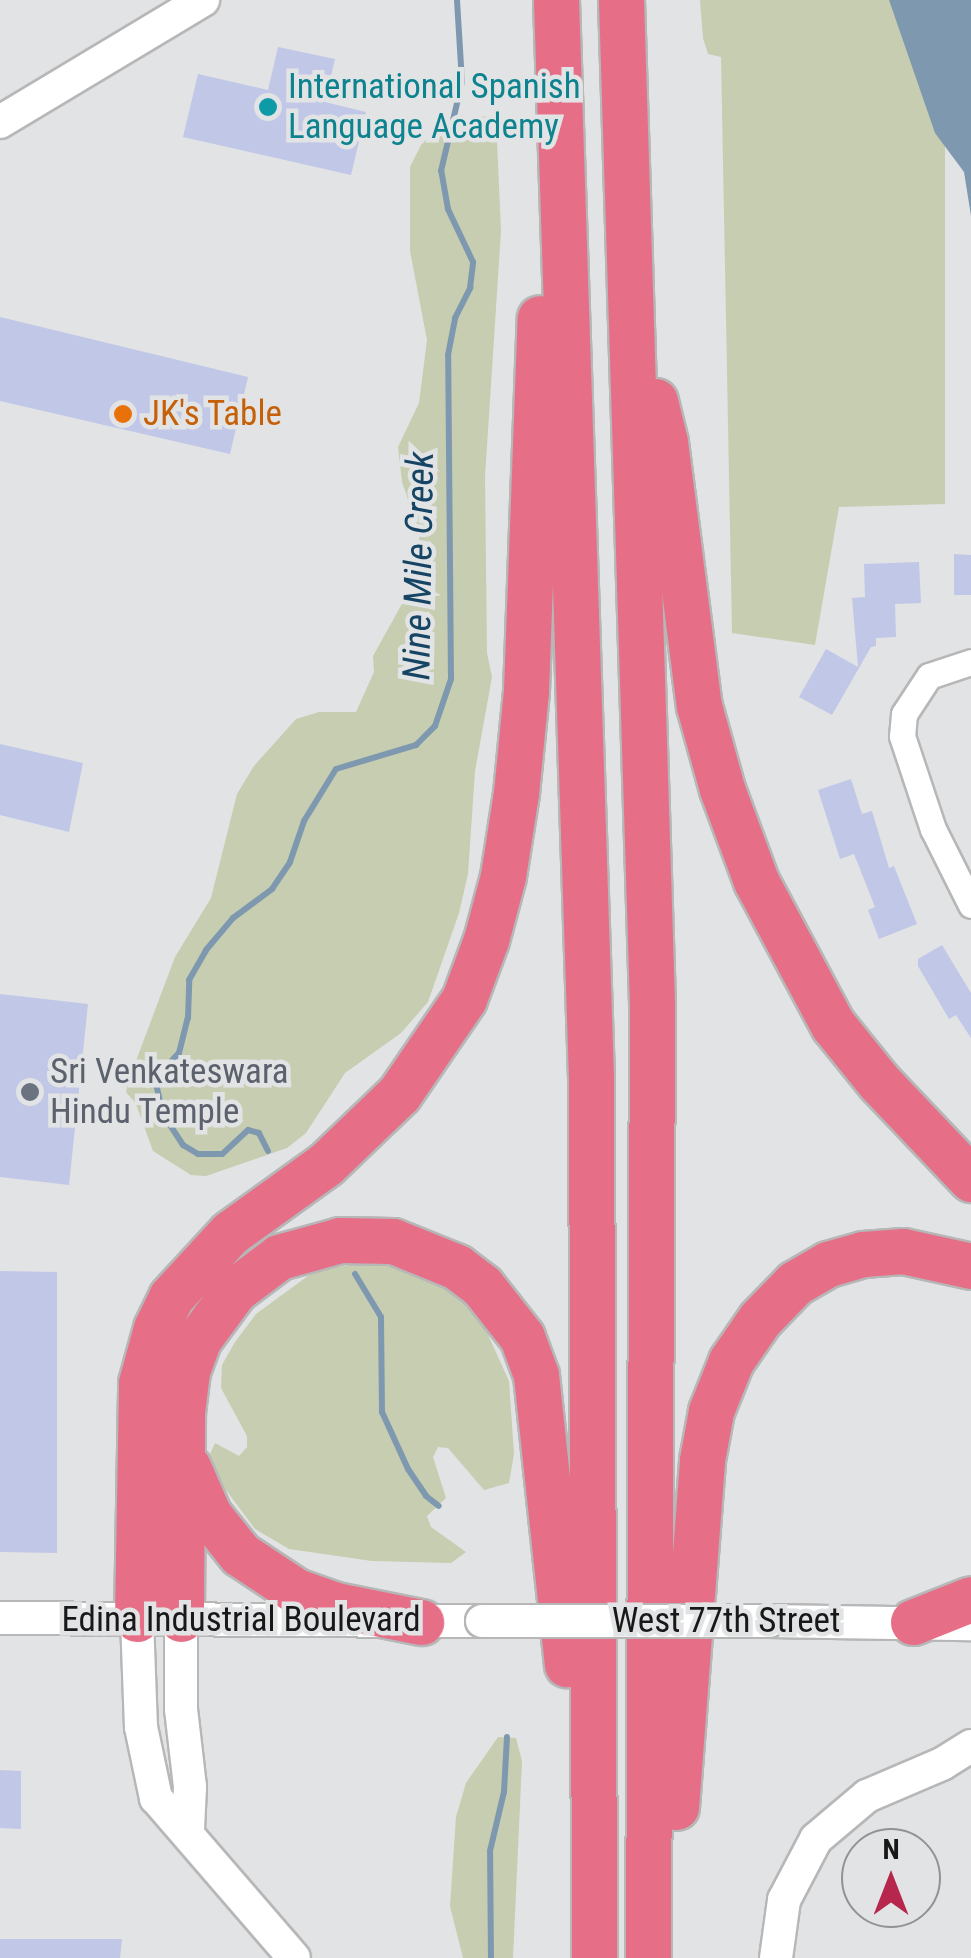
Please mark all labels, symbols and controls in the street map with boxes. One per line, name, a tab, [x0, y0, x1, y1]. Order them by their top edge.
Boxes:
place label: International Spanish Language Academy	[288, 66, 581, 148]
marker: International Spanish Language Academy	[257, 96, 279, 118]
place label: JK's Table	[143, 393, 283, 435]
marker: JK's Table	[112, 403, 134, 425]
water label: Nine Mile Creek	[394, 451, 444, 681]
place label: Sri Venkateswara Hindu Temple	[50, 1051, 289, 1133]
marker: Sri Venkateswara Hindu Temple	[19, 1081, 41, 1103]
street label: Edina Industrial Boulevard	[61, 1599, 421, 1641]
street label: West 77th Street	[612, 1600, 840, 1642]
north arrow	[841, 1828, 941, 1928]
text: N	[882, 1833, 900, 1866]

